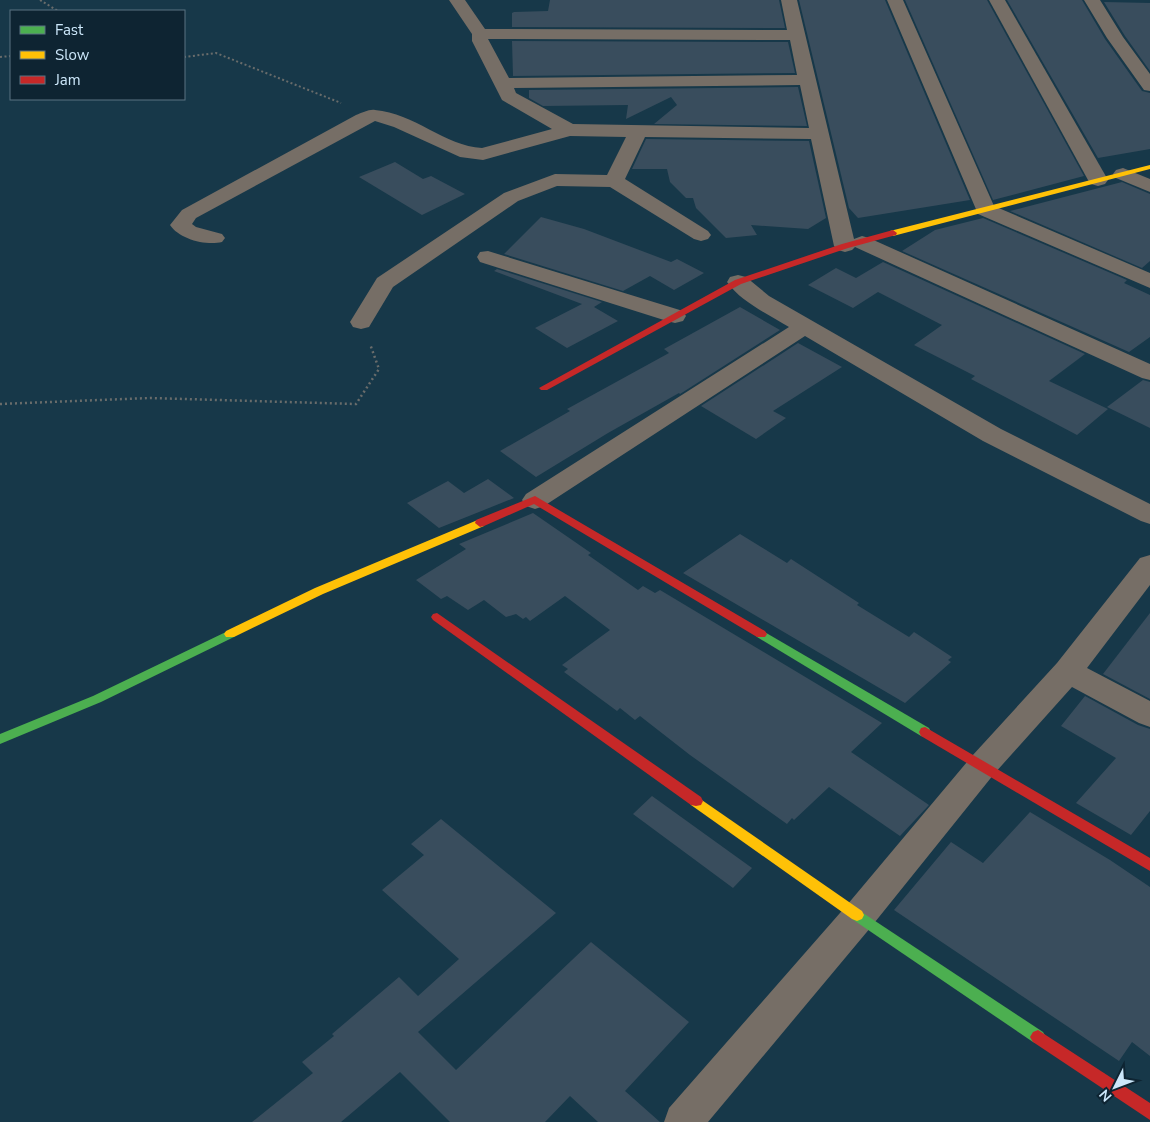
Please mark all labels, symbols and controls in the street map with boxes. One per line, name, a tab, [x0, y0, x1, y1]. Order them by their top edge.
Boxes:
legend	[10, 10, 185, 100]
text: Fast	[55, 20, 84, 40]
text: Slow	[55, 45, 90, 65]
text: Jam	[54, 70, 81, 90]
north arrow	[1090, 1062, 1140, 1112]
text: N	[1095, 1085, 1116, 1106]

